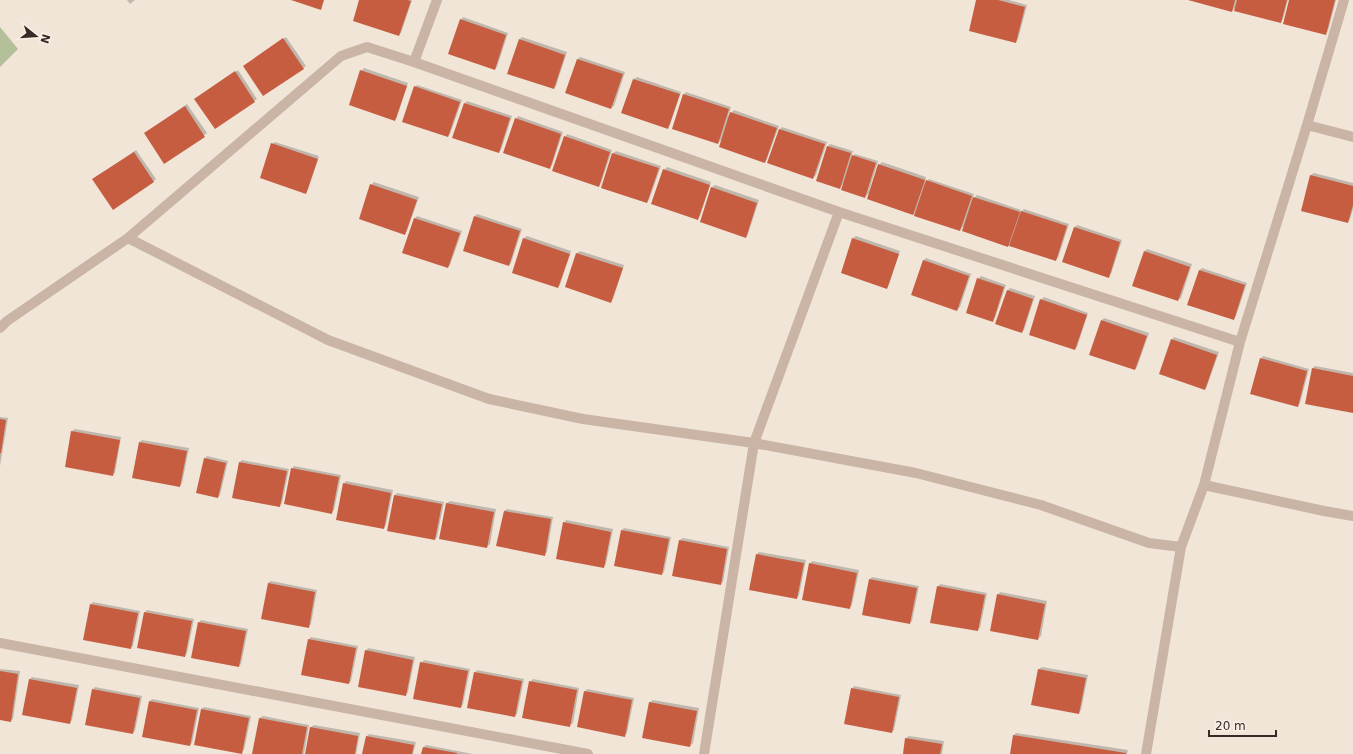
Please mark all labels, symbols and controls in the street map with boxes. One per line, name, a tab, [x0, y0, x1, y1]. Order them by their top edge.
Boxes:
north arrow	[16, 16, 56, 56]
text: N	[38, 32, 53, 45]
scale bar	[1209, 712, 1276, 738]
text: 20 m	[1215, 719, 1246, 733]

